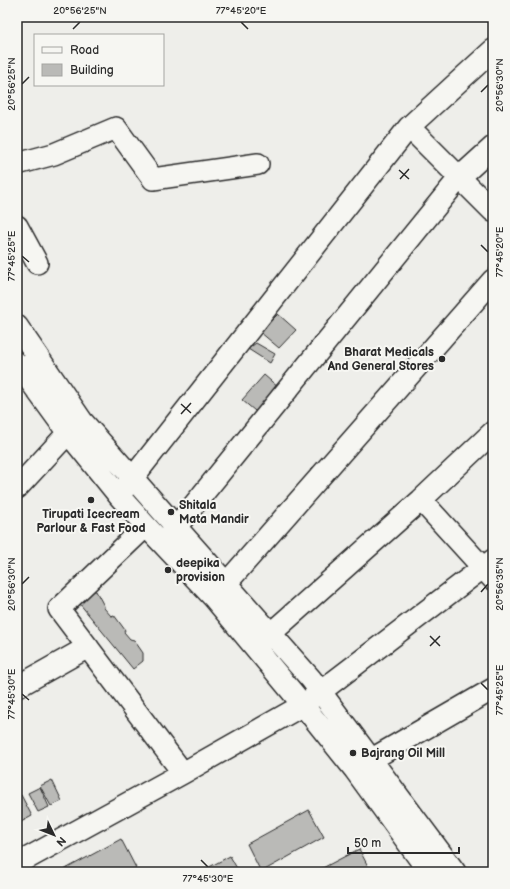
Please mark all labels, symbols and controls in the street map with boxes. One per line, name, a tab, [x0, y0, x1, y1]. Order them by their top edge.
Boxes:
text: 20°56'25"N	[53, 5, 107, 17]
text: 77°45'20"E	[216, 5, 267, 17]
legend	[34, 34, 164, 86]
text: Road	[70, 43, 99, 58]
text: 20°56'25"N	[6, 57, 18, 111]
text: 20°56'30"N	[494, 58, 506, 112]
text: Building	[70, 63, 114, 78]
text: 77°45'20"E	[494, 226, 506, 277]
text: 77°45'25"E	[6, 230, 18, 281]
place label: Bharat Medicals And General Stores	[327, 345, 434, 374]
marker: Bharat Medicals And General Stores	[437, 354, 447, 364]
marker: Tirupati Icecream Parlour & Fast Food	[86, 495, 96, 505]
place label: Shitala Mata Mandir	[179, 498, 249, 527]
place label: Tirupati Icecream Parlour & Fast Food	[36, 507, 146, 536]
marker: Shitala Mata Mandir	[166, 507, 176, 517]
place label: deepika provision	[176, 556, 225, 585]
text: 20°56'30"N	[6, 557, 18, 611]
text: 20°56'35"N	[494, 557, 506, 611]
marker: deepika provision	[163, 565, 173, 575]
text: 77°45'25"E	[494, 664, 506, 715]
text: 77°45'30"E	[6, 668, 18, 719]
place label: Bajrang Oil Mill	[361, 746, 445, 761]
marker: Bajrang Oil Mill	[348, 748, 358, 758]
north arrow	[34, 815, 74, 855]
scale bar	[348, 829, 459, 855]
text: N	[53, 834, 69, 849]
text: 50 m	[354, 836, 381, 851]
text: 77°45'30"E	[183, 873, 234, 885]

